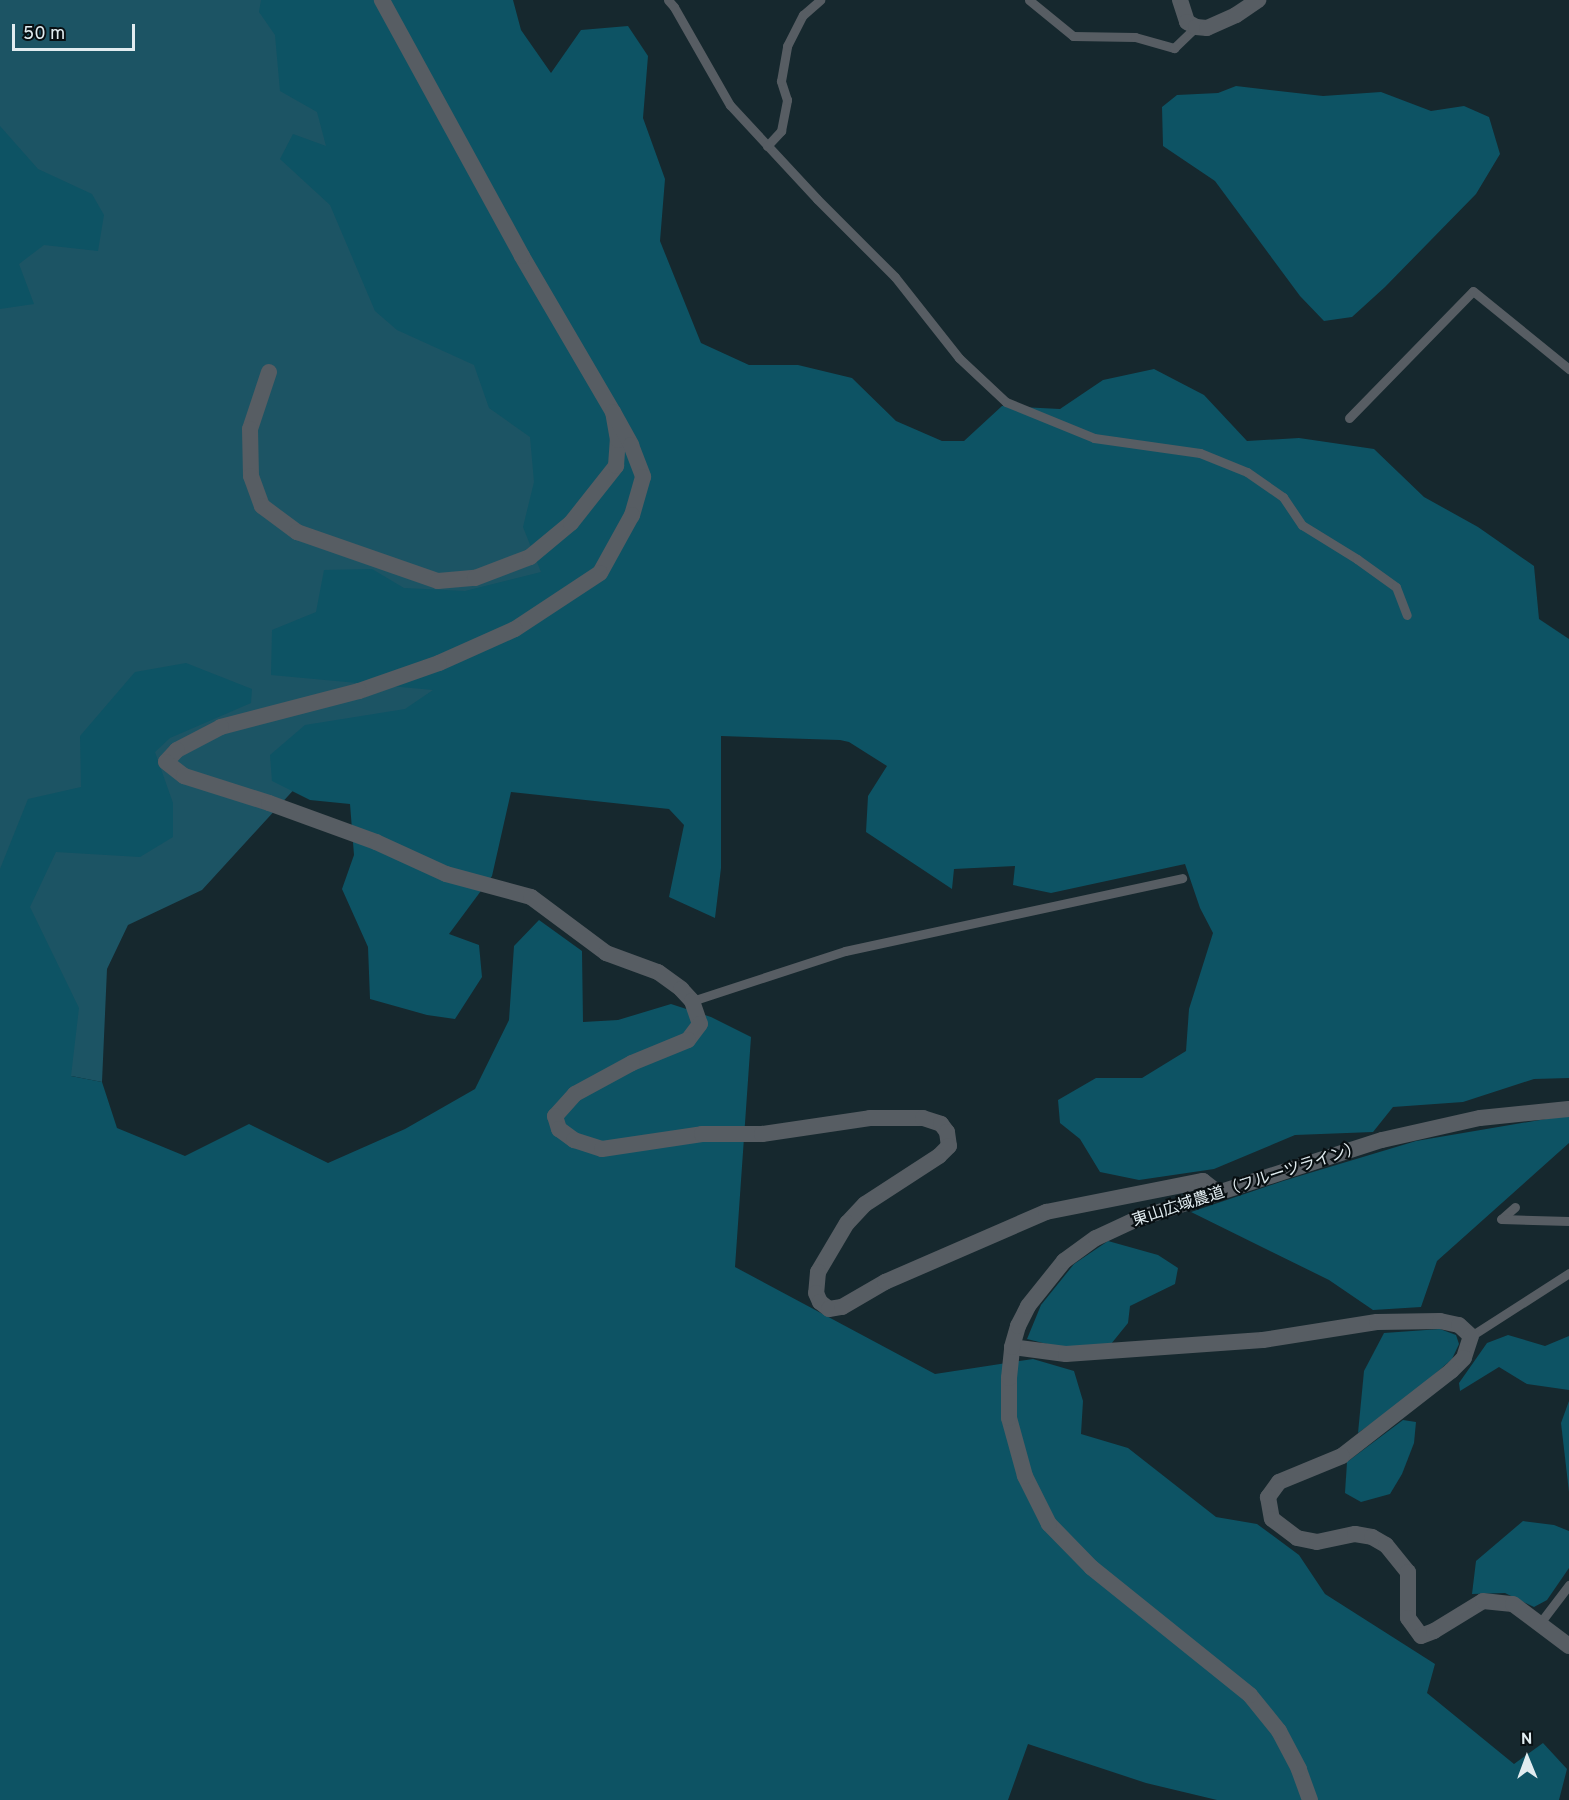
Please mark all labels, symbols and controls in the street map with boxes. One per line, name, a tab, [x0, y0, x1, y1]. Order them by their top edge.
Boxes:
scale bar	[15, 12, 138, 50]
text: 50 m	[23, 23, 65, 46]
street label: 東山広域農道（フルーツライン）	[1130, 1139, 1364, 1231]
north arrow	[1497, 1728, 1557, 1788]
text: N	[1521, 1730, 1533, 1750]

